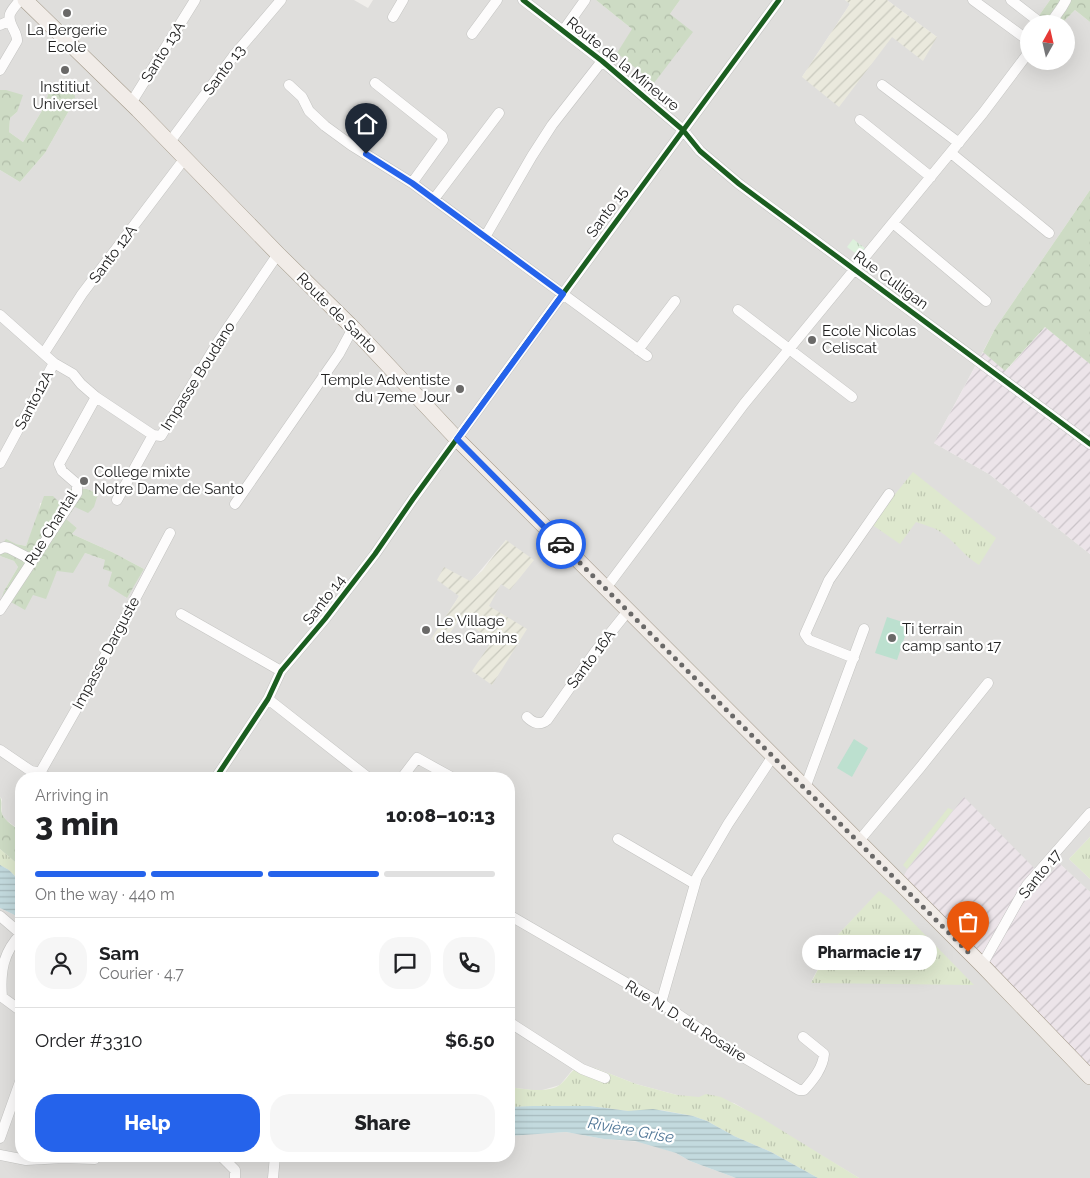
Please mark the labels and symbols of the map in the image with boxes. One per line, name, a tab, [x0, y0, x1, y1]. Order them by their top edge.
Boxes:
marker: La Bergerie Ecole	[61, 7, 73, 19]
street label: Route de la Mineure	[563, 13, 683, 115]
north arrow	[1020, 15, 1075, 70]
street label: Santo 13A	[137, 18, 189, 86]
place label: La Bergerie Ecole	[27, 21, 107, 56]
street label: Santo 13	[199, 41, 249, 99]
marker: Institiut Universel	[59, 64, 71, 76]
place label: Institiut Universel	[32, 78, 99, 113]
pin	[345, 103, 387, 154]
street label: Santo 15	[583, 183, 631, 241]
street label: Santo 12A	[85, 221, 141, 287]
street label: Rue Culligan	[850, 247, 932, 313]
street label: Route de Santo	[293, 269, 381, 357]
street label: Impasse Boudano	[157, 318, 239, 434]
place label: Ecole Nicolas Celiscat	[822, 322, 916, 357]
marker: Ecole Nicolas Celiscat	[806, 334, 818, 346]
street label: Santo12A	[11, 367, 57, 433]
place label: Temple Adventiste du 7eme Jour	[321, 371, 451, 406]
marker: Temple Adventiste du 7eme Jour	[454, 383, 466, 395]
place label: College mixte Notre Dame de Santo	[94, 463, 244, 498]
marker: College mixte Notre Dame de Santo	[78, 475, 90, 487]
street label: Rue Chantal	[21, 487, 81, 569]
courier	[536, 519, 586, 569]
street label: Santo 14	[299, 572, 349, 628]
street label: Impasse Darguste	[69, 593, 143, 712]
place label: Le Village des Gamins	[436, 612, 517, 647]
place label: Ti terrain camp santo 17	[902, 620, 1001, 655]
marker: Le Village des Gamins	[420, 624, 432, 636]
street label: Santo 16A	[563, 626, 619, 692]
marker: Ti terrain camp santo 17	[886, 632, 898, 644]
street label: Santo 17	[1015, 846, 1065, 902]
pin	[947, 901, 989, 952]
callout: Pharmacie 17	[803, 934, 938, 970]
street label: Rue N. D. du Rosaire	[622, 976, 750, 1066]
water label: Rivière Grise	[587, 1113, 676, 1147]

